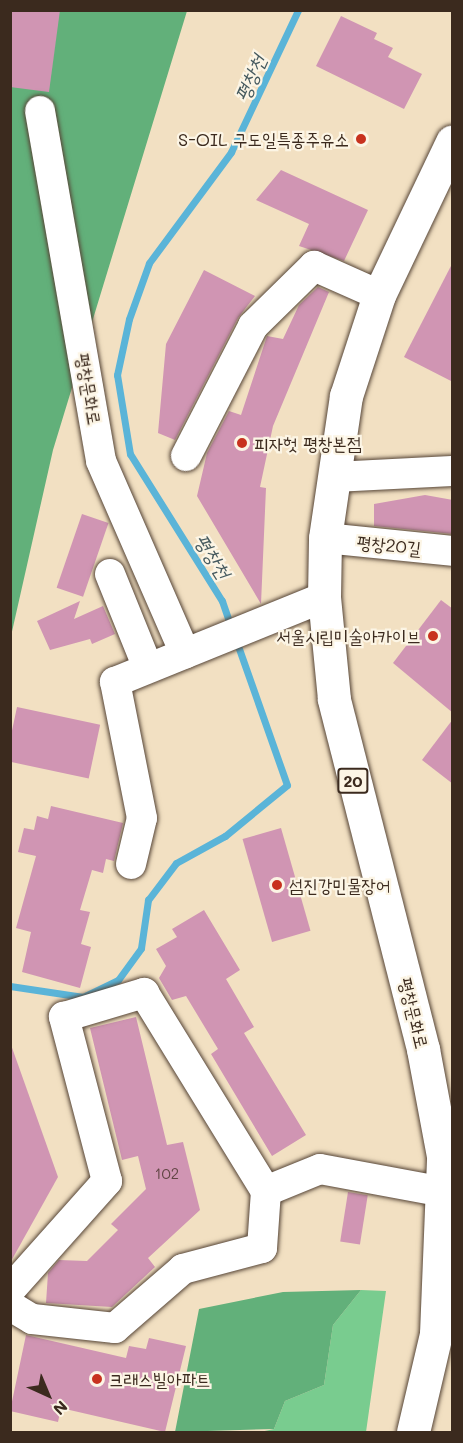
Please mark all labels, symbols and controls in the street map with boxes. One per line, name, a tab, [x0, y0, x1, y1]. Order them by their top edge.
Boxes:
water label: 평창천	[229, 51, 271, 105]
place label: S-OIL 구도일특종주유소	[178, 128, 349, 150]
marker: S-OIL 구도일특종주유소	[354, 132, 368, 146]
street label: 평창문화로	[72, 351, 106, 427]
place label: 피자헛 평창본점	[254, 432, 361, 454]
marker: 피자헛 평창본점	[235, 436, 249, 450]
water label: 평창천	[190, 529, 236, 583]
street label: 평창20길	[356, 531, 422, 559]
place label: 서울시립미술아카이브	[276, 625, 421, 647]
marker: 서울시립미술아카이브	[426, 629, 440, 643]
road number: 20	[336, 768, 370, 794]
place label: 섬진강민물장어	[289, 874, 390, 896]
marker: 섬진강민물장어	[270, 878, 284, 892]
street label: 평창문화로	[395, 975, 433, 1051]
house number: 102	[155, 1165, 179, 1183]
north arrow	[18, 1365, 78, 1425]
place label: 크래스빌아파트	[109, 1368, 210, 1390]
marker: 크래스빌아파트	[90, 1372, 104, 1386]
text: N	[49, 1397, 73, 1420]

